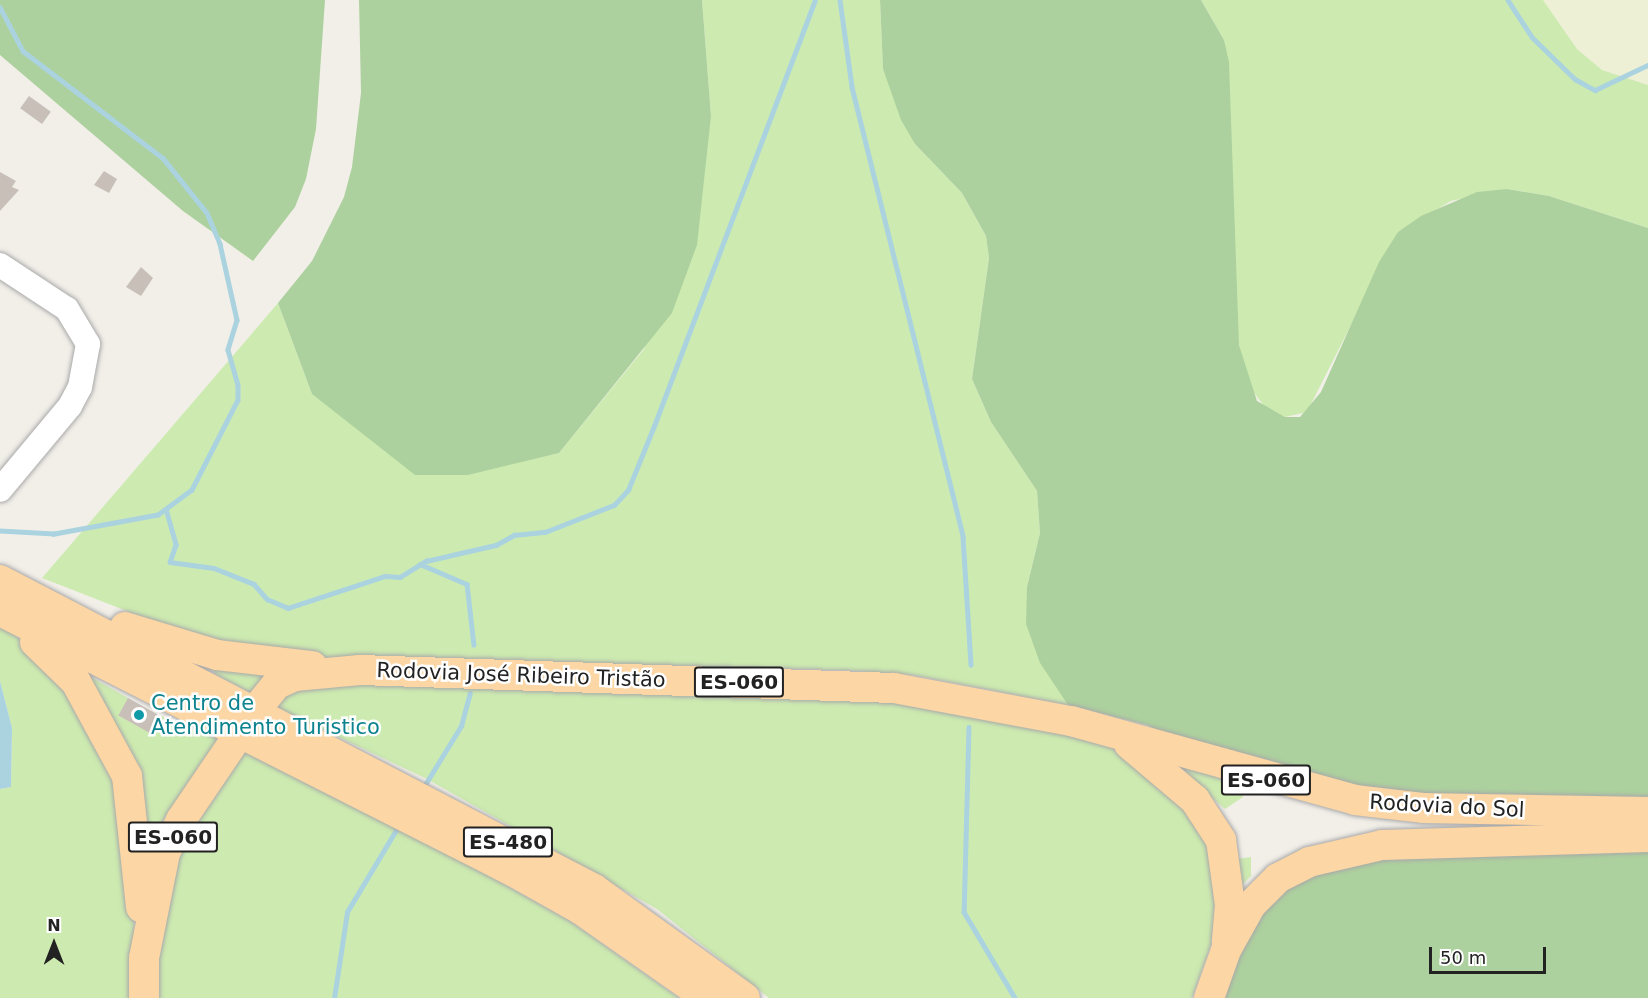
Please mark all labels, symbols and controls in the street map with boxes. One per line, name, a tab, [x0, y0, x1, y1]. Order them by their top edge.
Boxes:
street label: Rodovia José Ribeiro Tristão	[376, 657, 666, 693]
road number: ES-060	[692, 665, 786, 699]
place label: Centro de Atendimento Turistico	[151, 690, 380, 740]
marker: Centro de Atendimento Turistico	[132, 708, 146, 722]
road number: ES-060	[1220, 763, 1312, 797]
street label: Rodovia do Sol	[1369, 789, 1525, 823]
road number: ES-060	[126, 820, 219, 854]
road number: ES-480	[462, 825, 554, 859]
north arrow	[24, 914, 84, 974]
text: N	[47, 916, 61, 935]
scale bar	[1432, 935, 1549, 973]
text: 50 m	[1440, 947, 1486, 968]

